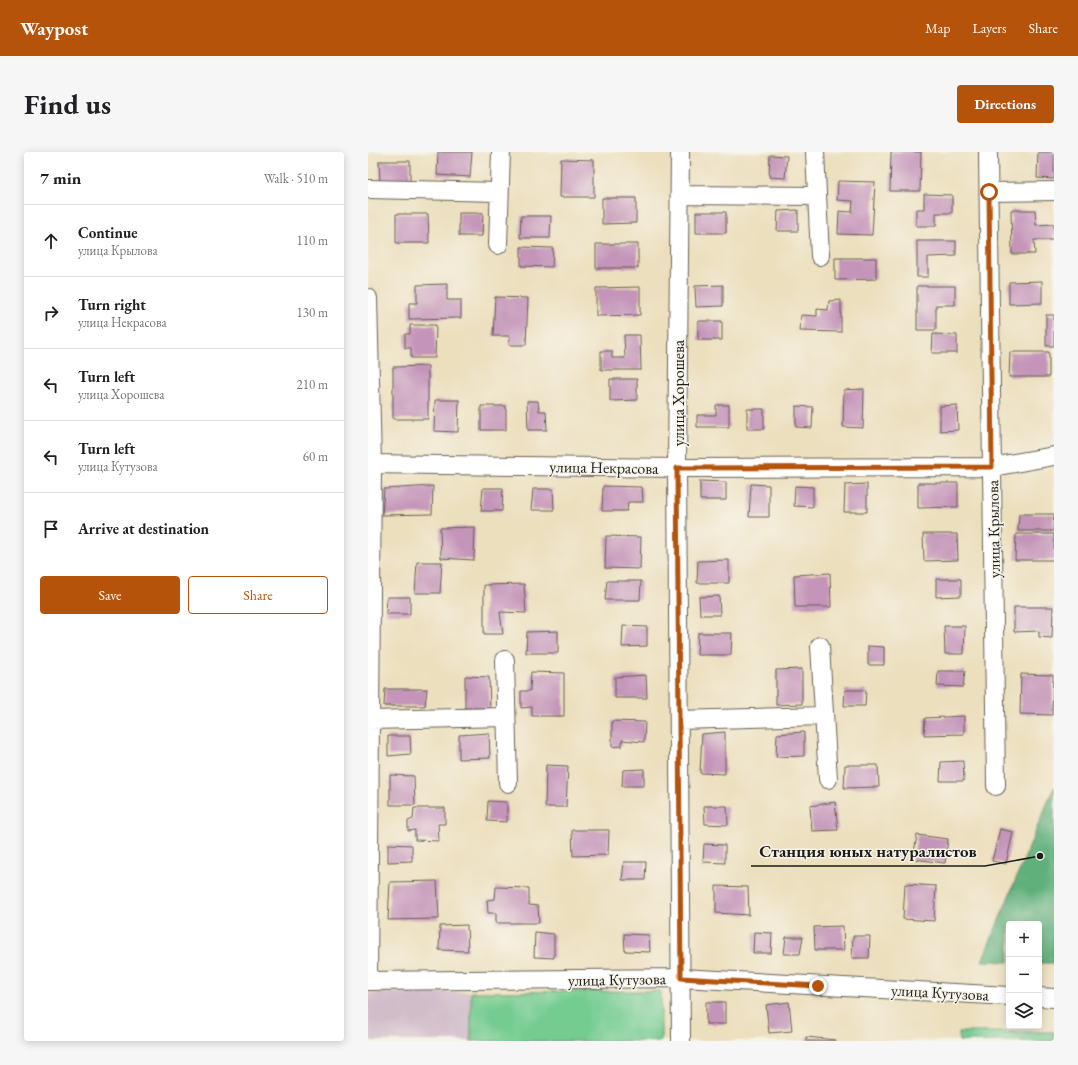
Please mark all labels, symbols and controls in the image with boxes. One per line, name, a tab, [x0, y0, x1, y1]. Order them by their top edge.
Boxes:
text: Waypost	[20, 16, 88, 41]
text: Map	[925, 19, 950, 37]
text: Layers	[972, 19, 1007, 37]
text: Share	[1029, 19, 1058, 37]
button: Directions	[957, 85, 1054, 123]
text: Find us	[24, 86, 111, 122]
text: 7 min	[40, 167, 81, 189]
text: Walk · 510 m	[264, 170, 328, 187]
route start	[980, 183, 998, 201]
text: Continue	[78, 223, 138, 242]
icon: ahead	[40, 230, 62, 252]
text: 110 m	[297, 232, 328, 249]
text: улица Крылова	[78, 242, 158, 259]
text: Turn right	[78, 295, 146, 314]
icon: right	[40, 302, 62, 324]
text: 130 m	[297, 304, 328, 321]
text: улица Некрасова	[78, 314, 167, 331]
street label: улица Хорошева	[668, 339, 689, 446]
text: Turn left	[78, 367, 135, 386]
icon: left	[40, 374, 62, 396]
text: 210 m	[297, 376, 328, 393]
text: улица Хорошева	[78, 386, 165, 403]
text: Turn left	[78, 439, 135, 458]
icon: left	[40, 446, 62, 468]
text: 60 m	[303, 448, 328, 465]
street label: улица Некрасова	[549, 456, 659, 479]
text: улица Кутузова	[78, 458, 158, 475]
street label: улица Крылова	[982, 479, 1005, 578]
icon: arrive	[40, 518, 62, 540]
text: Arrive at destination	[78, 519, 209, 538]
button: Save	[40, 576, 180, 614]
button: Share	[188, 576, 328, 614]
callout: Станция юных натуралистов	[751, 837, 985, 866]
text: Станция юных натуралистов	[759, 840, 977, 862]
map controls	[1006, 921, 1042, 1029]
button: +	[1006, 921, 1042, 957]
button: −	[1006, 957, 1042, 993]
street label: улица Кутузова	[568, 968, 667, 991]
route end	[809, 977, 827, 995]
street label: улица Кутузова	[890, 979, 990, 1006]
button: layers	[1006, 993, 1042, 1029]

